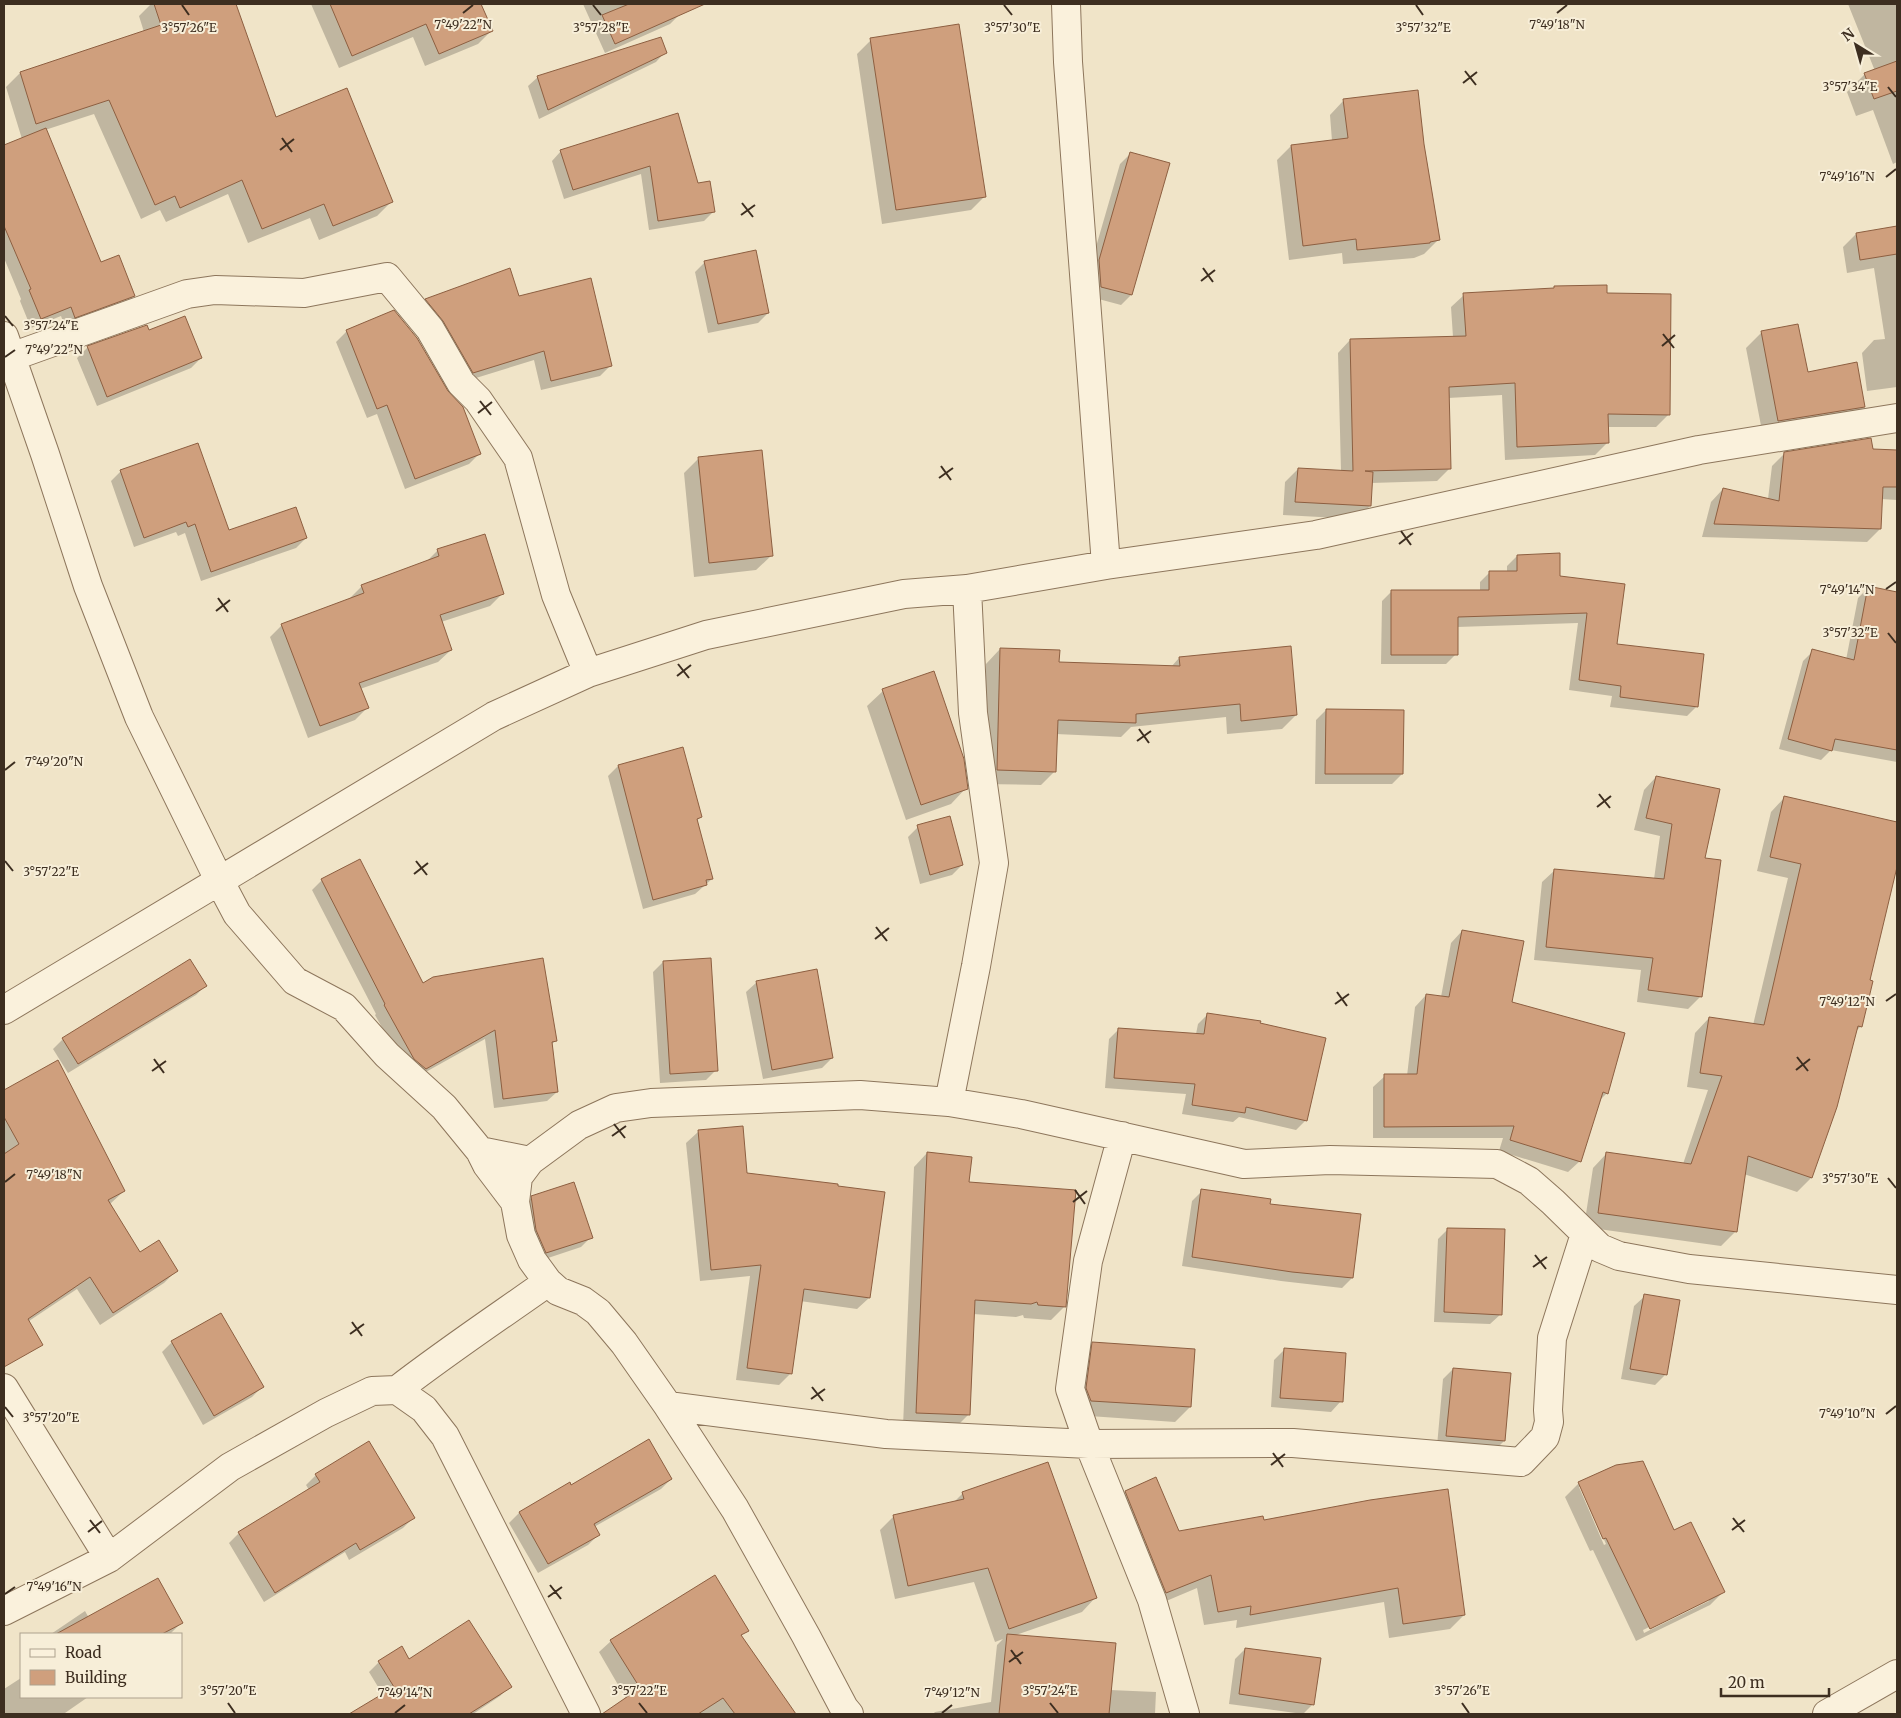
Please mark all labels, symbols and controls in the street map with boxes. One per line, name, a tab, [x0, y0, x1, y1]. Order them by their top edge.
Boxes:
text: 7°49'22"N	[434, 17, 492, 32]
text: 7°49'18"N	[1529, 17, 1586, 32]
text: 3°57'26"E	[161, 20, 217, 35]
text: 3°57'28"E	[573, 20, 629, 35]
text: 3°57'30"E	[984, 20, 1041, 35]
text: 3°57'32"E	[1395, 20, 1451, 35]
north arrow	[1831, 20, 1881, 70]
text: N	[1838, 24, 1858, 45]
text: 3°57'34"E	[1823, 79, 1878, 94]
text: 7°49'16"N	[1819, 169, 1875, 184]
text: 3°57'24"E	[24, 318, 79, 333]
text: 7°49'22"N	[25, 342, 83, 357]
text: 7°49'14"N	[1820, 582, 1875, 597]
text: 3°57'32"E	[1822, 625, 1878, 640]
text: 7°49'20"N	[25, 754, 84, 769]
text: 3°57'22"E	[23, 864, 79, 879]
text: 7°49'12"N	[1819, 994, 1876, 1009]
text: 7°49'18"N	[26, 1167, 83, 1182]
text: 3°57'30"E	[1822, 1171, 1879, 1186]
text: 7°49'10"N	[1819, 1406, 1876, 1421]
text: 3°57'20"E	[23, 1410, 80, 1425]
text: 7°49'16"N	[26, 1579, 82, 1594]
legend	[20, 1633, 182, 1698]
text: Road	[65, 1643, 101, 1662]
scale bar	[1721, 1666, 1828, 1698]
text: Building	[65, 1668, 127, 1687]
text: 20 m	[1728, 1673, 1765, 1692]
text: 3°57'20"E	[200, 1683, 257, 1698]
text: 3°57'22"E	[611, 1683, 667, 1698]
text: 3°57'24"E	[1023, 1683, 1078, 1698]
text: 3°57'26"E	[1434, 1683, 1490, 1698]
text: 7°49'14"N	[378, 1685, 433, 1700]
text: 7°49'12"N	[924, 1685, 981, 1700]

